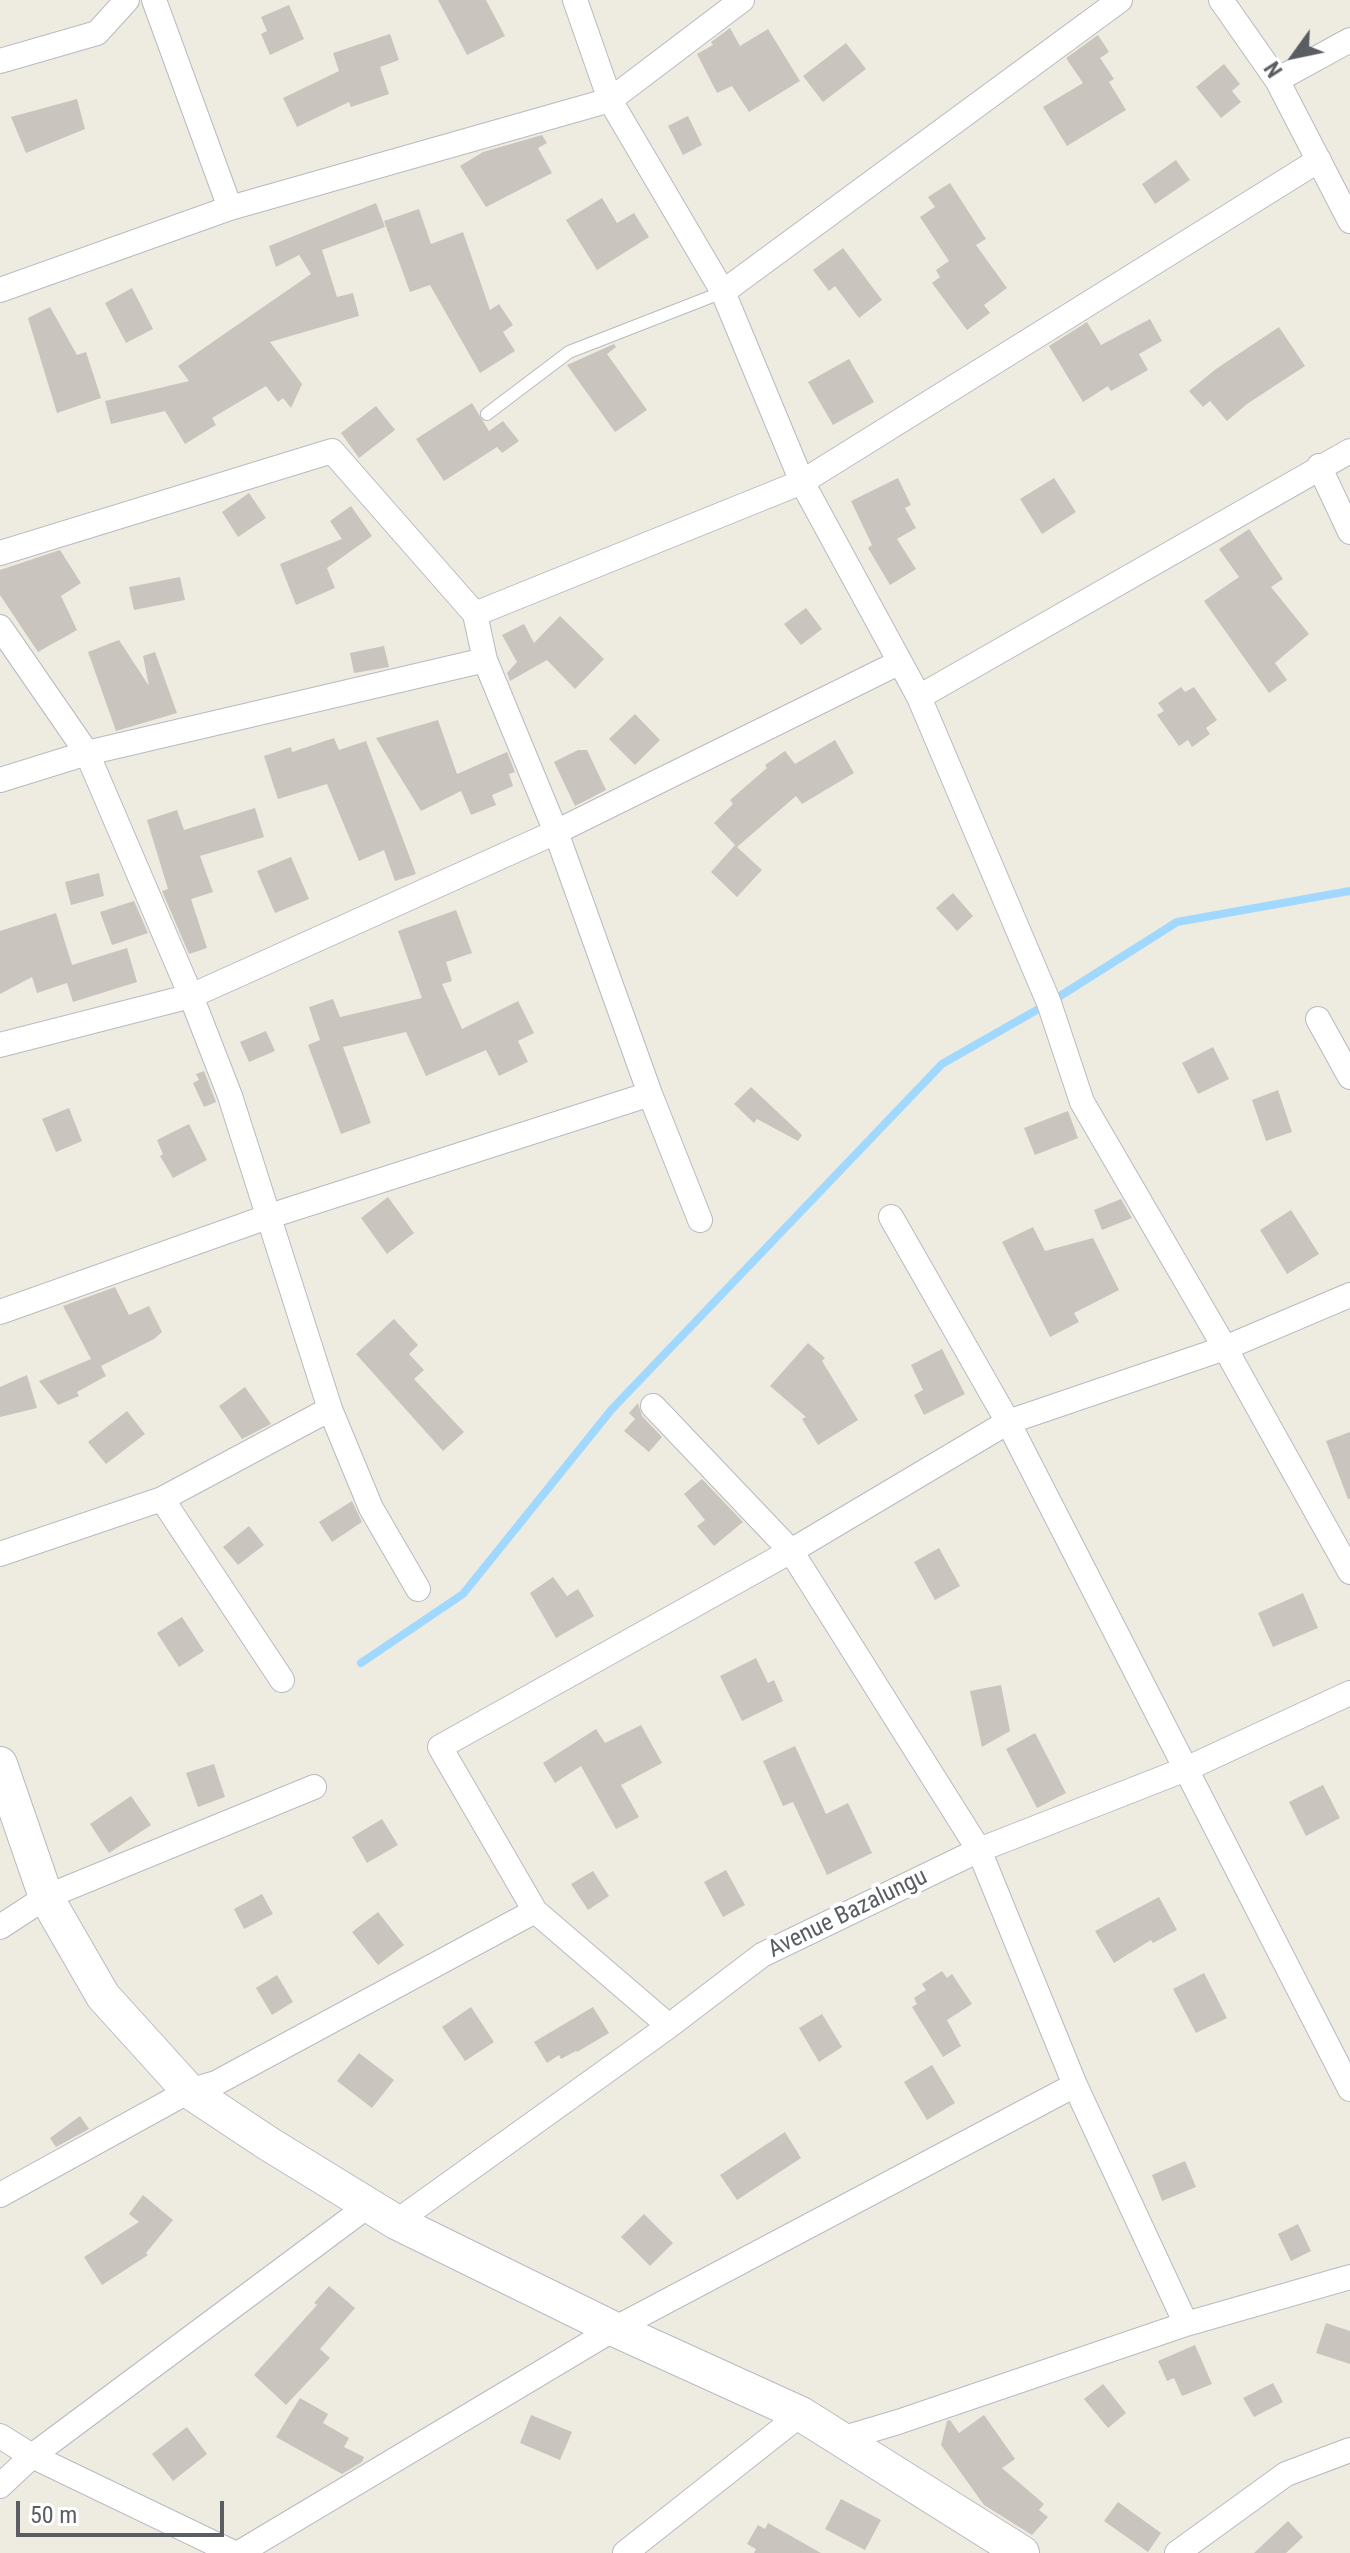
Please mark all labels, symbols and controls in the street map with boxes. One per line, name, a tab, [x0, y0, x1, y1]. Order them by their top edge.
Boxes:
north arrow	[1254, 16, 1334, 96]
text: N	[1259, 57, 1288, 82]
street label: Avenue Bazalungu	[764, 1863, 932, 1965]
scale bar	[20, 2485, 228, 2535]
text: 50 m	[30, 2501, 77, 2529]

